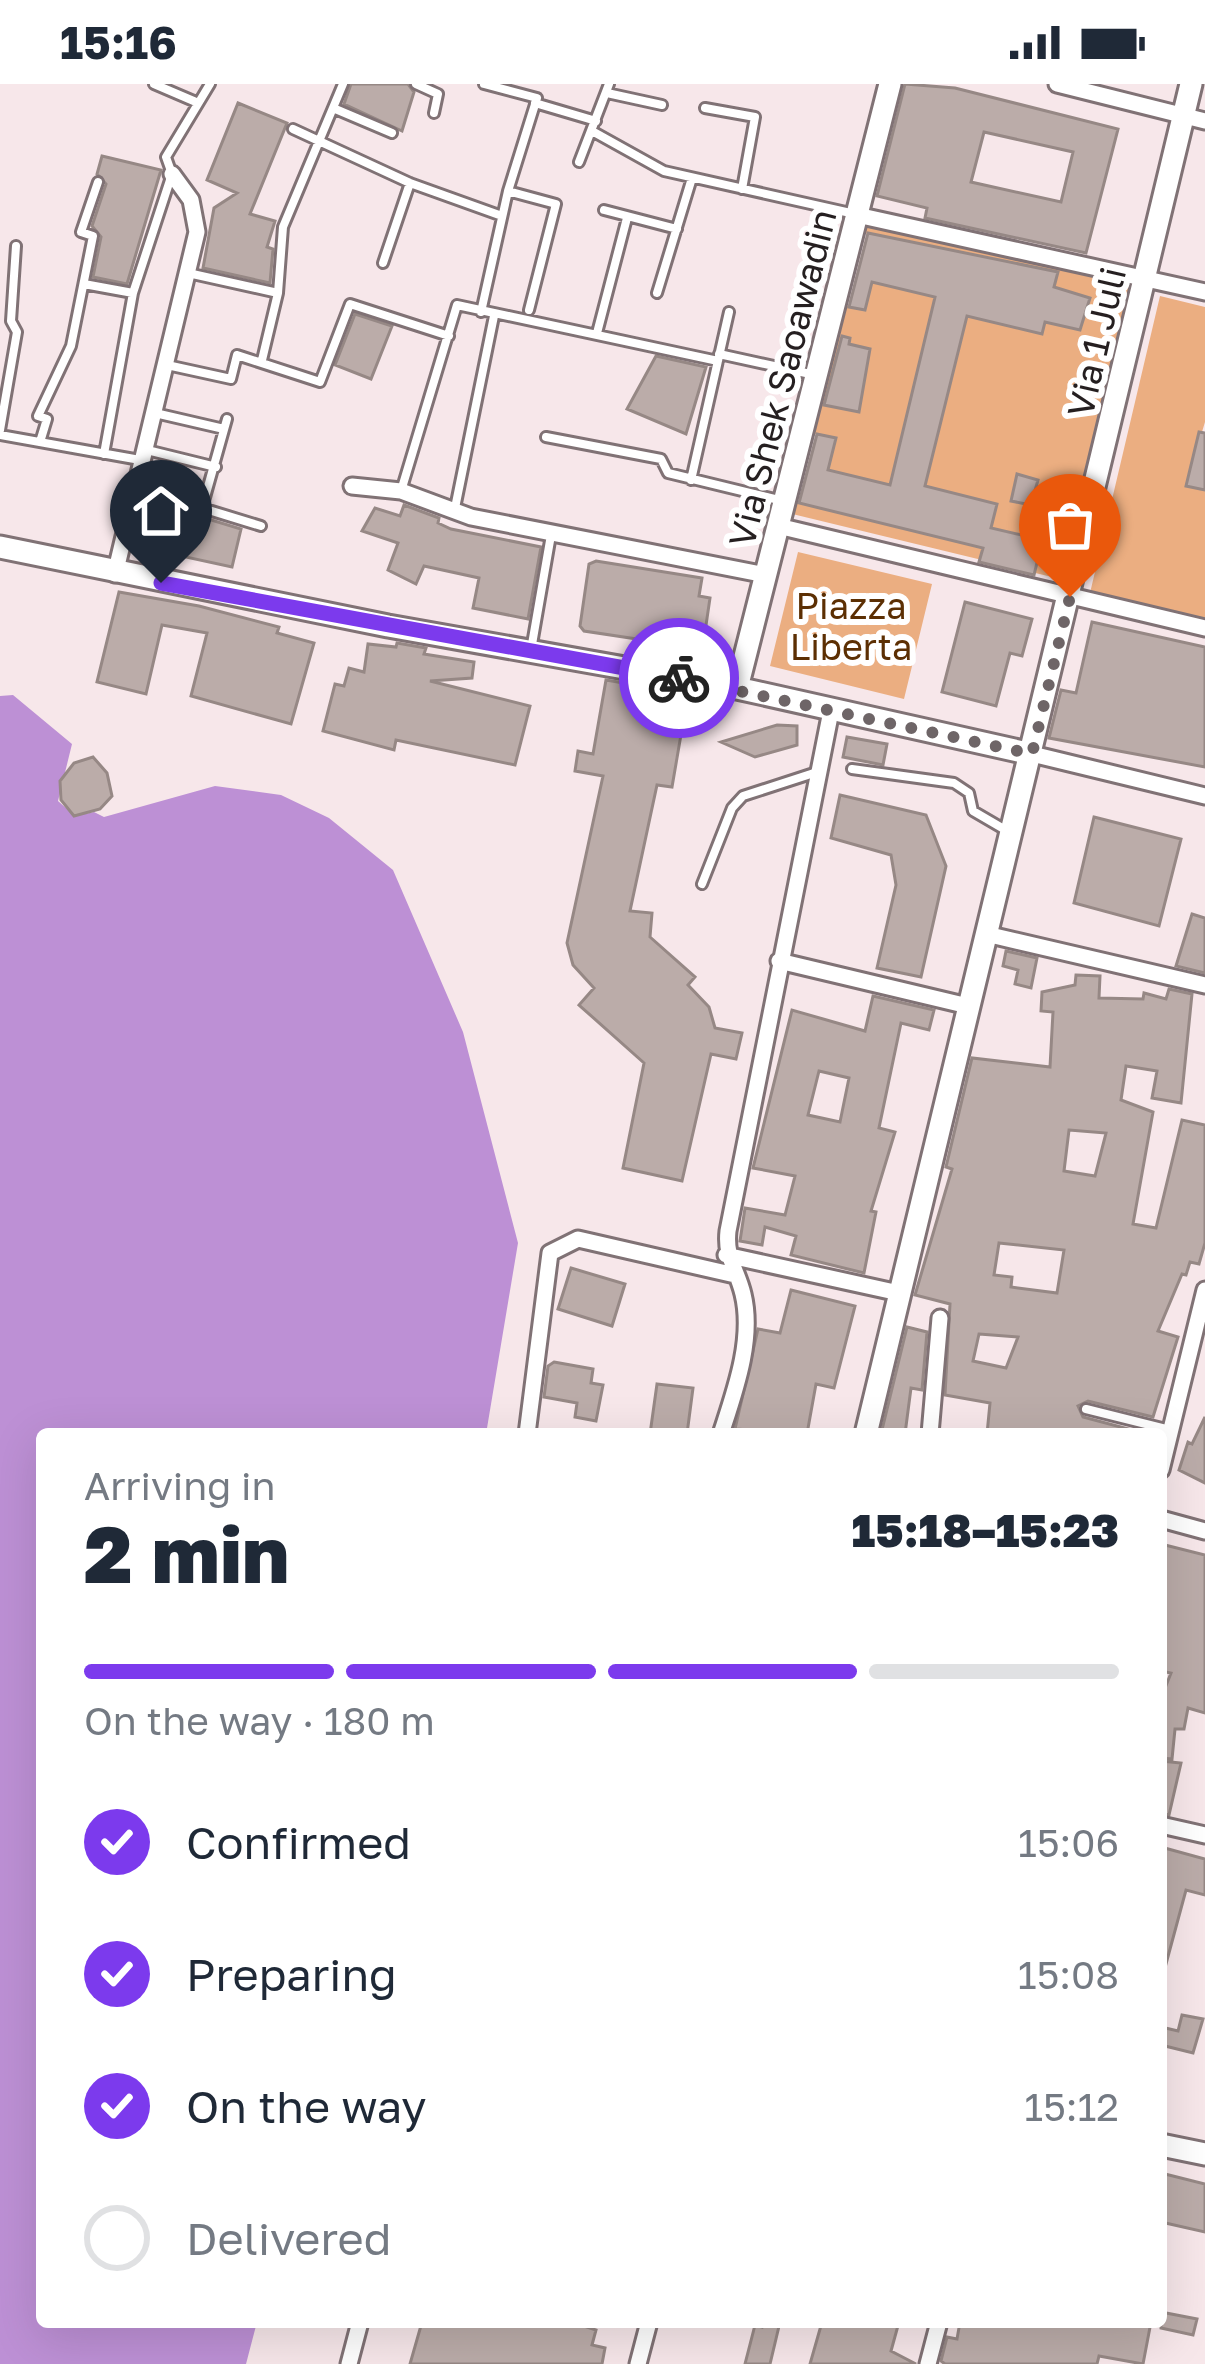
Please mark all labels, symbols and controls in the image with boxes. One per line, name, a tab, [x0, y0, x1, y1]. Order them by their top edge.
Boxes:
text: 15:16	[60, 15, 177, 69]
street label: Via Shek Saoawadin	[719, 205, 845, 551]
street label: Via 1 Juli	[1058, 263, 1134, 421]
pin	[110, 460, 212, 583]
pin	[1019, 474, 1121, 597]
icon: home	[128, 478, 194, 544]
icon: bag	[1037, 492, 1103, 558]
park label: Piazza Liberta	[790, 584, 912, 668]
courier	[619, 618, 739, 738]
icon: bike	[646, 645, 712, 711]
text: Arriving in	[84, 1462, 275, 1509]
text: 15:18–15:23	[852, 1503, 1119, 1557]
text: 2 min	[84, 1507, 289, 1600]
text: On the way · 180 m	[84, 1697, 435, 1744]
icon: check	[84, 1809, 150, 1875]
text: Confirmed	[186, 1815, 411, 1869]
text: 15:06	[1018, 1819, 1119, 1866]
icon: check	[84, 1941, 150, 2007]
text: Preparing	[186, 1947, 397, 2001]
text: 15:08	[1018, 1951, 1119, 1998]
icon: check	[84, 2073, 150, 2139]
text: On the way	[186, 2079, 427, 2133]
text: 15:12	[1024, 2083, 1119, 2130]
text: Delivered	[186, 2211, 391, 2265]

